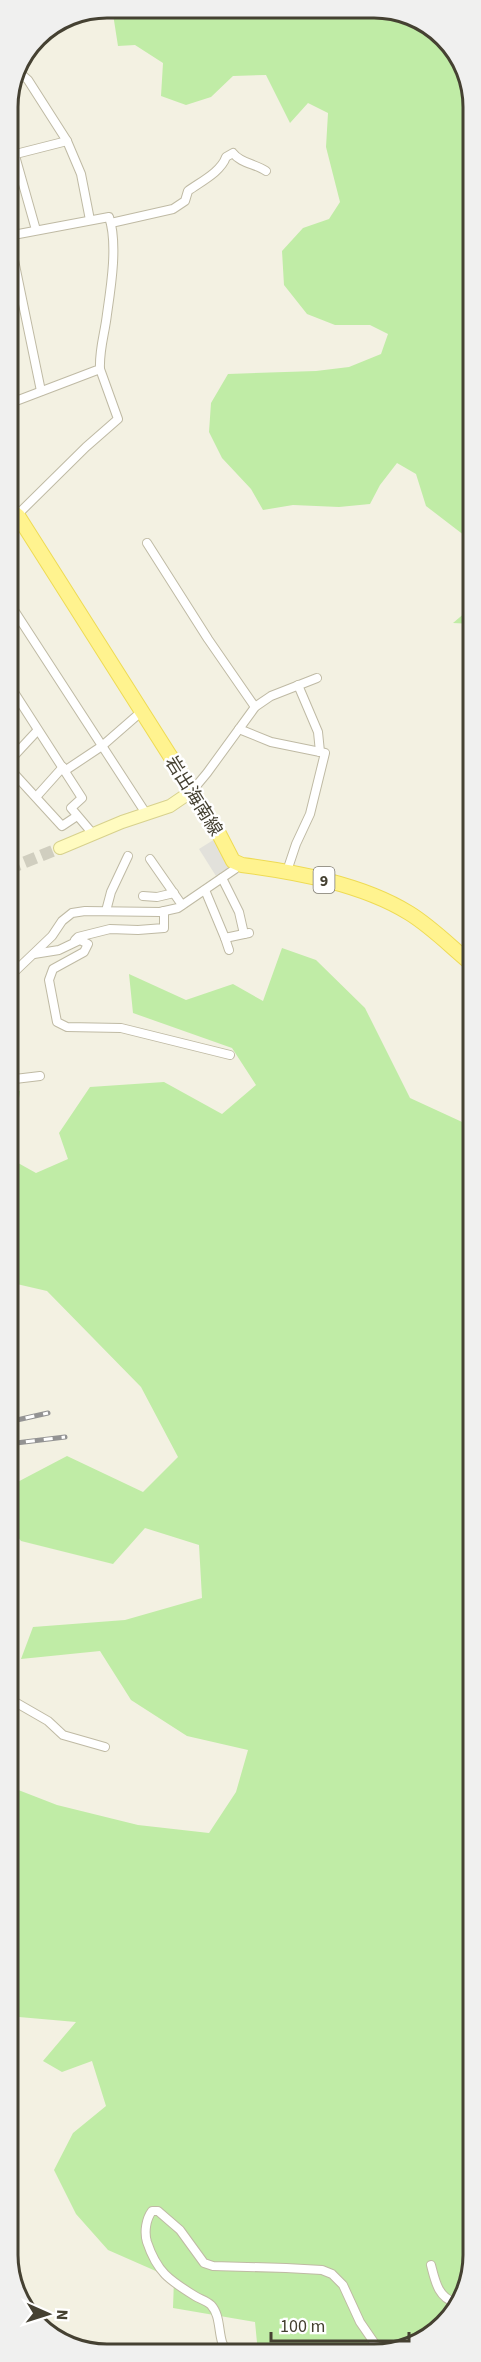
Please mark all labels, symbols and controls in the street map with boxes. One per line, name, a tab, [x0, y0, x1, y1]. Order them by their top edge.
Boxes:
street label: 岩出海南線	[159, 751, 228, 841]
road number: 9	[314, 867, 334, 893]
north arrow	[18, 2284, 78, 2344]
scale bar	[271, 2305, 409, 2343]
text: N	[51, 2309, 73, 2321]
text: 100 m	[280, 2314, 325, 2339]

